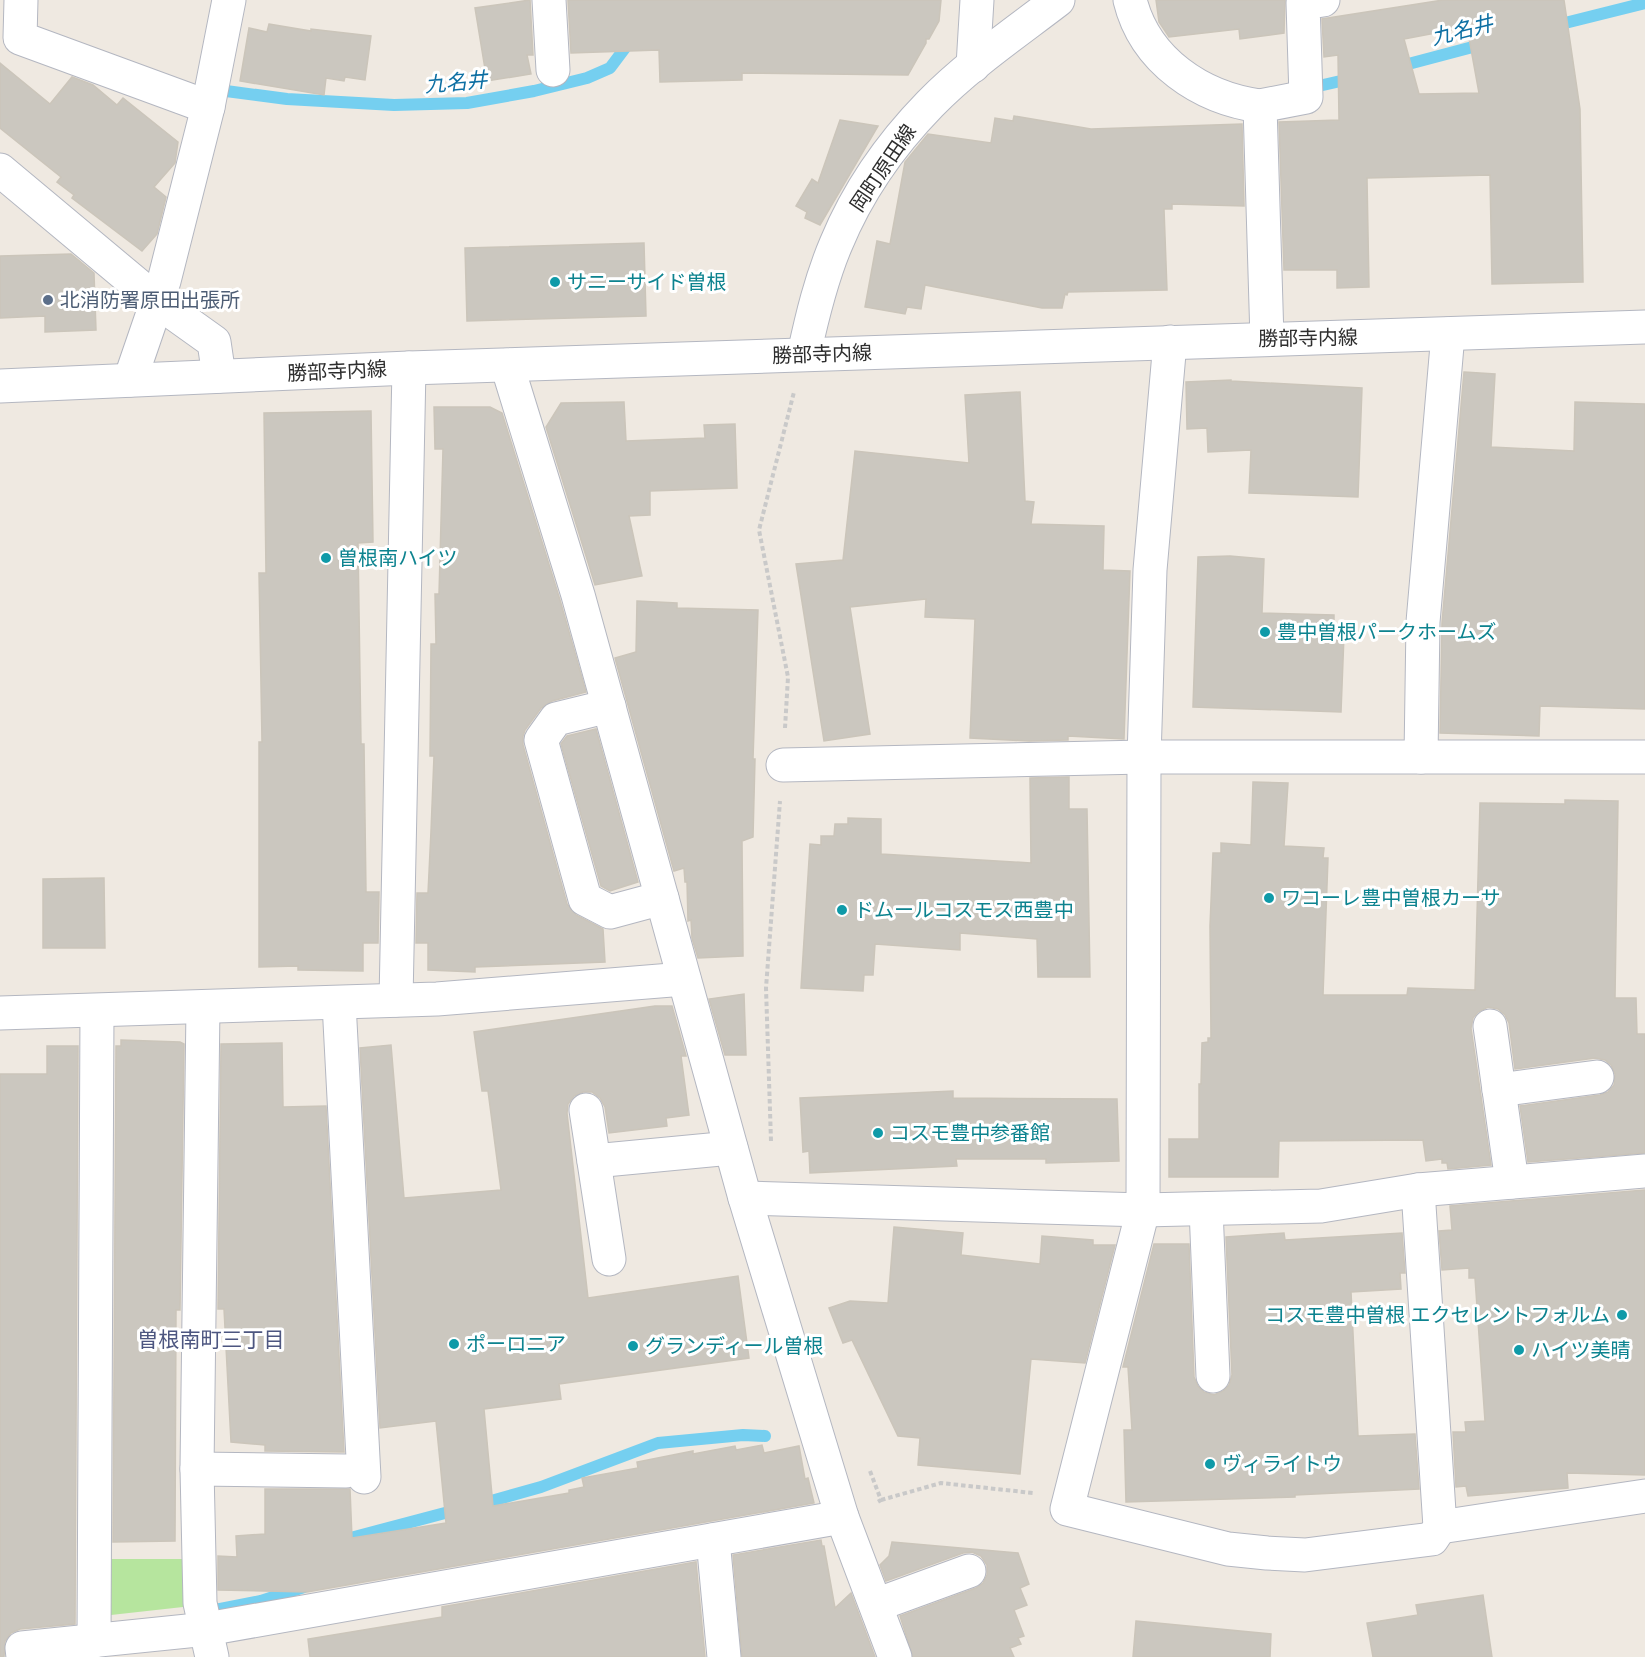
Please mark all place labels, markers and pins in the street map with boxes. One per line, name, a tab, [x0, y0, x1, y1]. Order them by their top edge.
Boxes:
place label: サニーサイド曽根	[567, 269, 727, 295]
marker: サニーサイド曽根	[548, 275, 562, 289]
place label: 北消防署原田出張所	[60, 287, 240, 313]
marker: 北消防署原田出張所	[41, 293, 55, 307]
place label: 曽根南ハイツ	[338, 545, 458, 571]
marker: 曽根南ハイツ	[319, 551, 333, 565]
place label: 豊中曽根パークホームズ	[1277, 619, 1496, 645]
marker: 豊中曽根パークホームズ	[1258, 625, 1272, 639]
place label: ワコーレ豊中曽根カーサ	[1281, 885, 1501, 911]
marker: ワコーレ豊中曽根カーサ	[1262, 891, 1276, 905]
place label: ドムールコスモス西豊中	[854, 897, 1074, 923]
marker: ドムールコスモス西豊中	[835, 903, 849, 917]
place label: コスモ豊中参番館	[890, 1120, 1050, 1146]
marker: コスモ豊中参番館	[871, 1126, 885, 1140]
place label: コスモ豊中曽根 エクセレントフォルム	[1265, 1302, 1610, 1328]
marker: コスモ豊中曽根 エクセレントフォルム	[1615, 1308, 1629, 1322]
place label: ポーロニア	[466, 1331, 566, 1357]
place label: グランディール曽根	[645, 1333, 824, 1359]
marker: ポーロニア	[447, 1337, 461, 1351]
place label: ハイツ美晴	[1531, 1337, 1631, 1363]
marker: グランディール曽根	[626, 1339, 640, 1353]
marker: ハイツ美晴	[1512, 1343, 1526, 1357]
place label: ヴィライトウ	[1222, 1451, 1342, 1477]
marker: ヴィライトウ	[1203, 1457, 1217, 1471]

